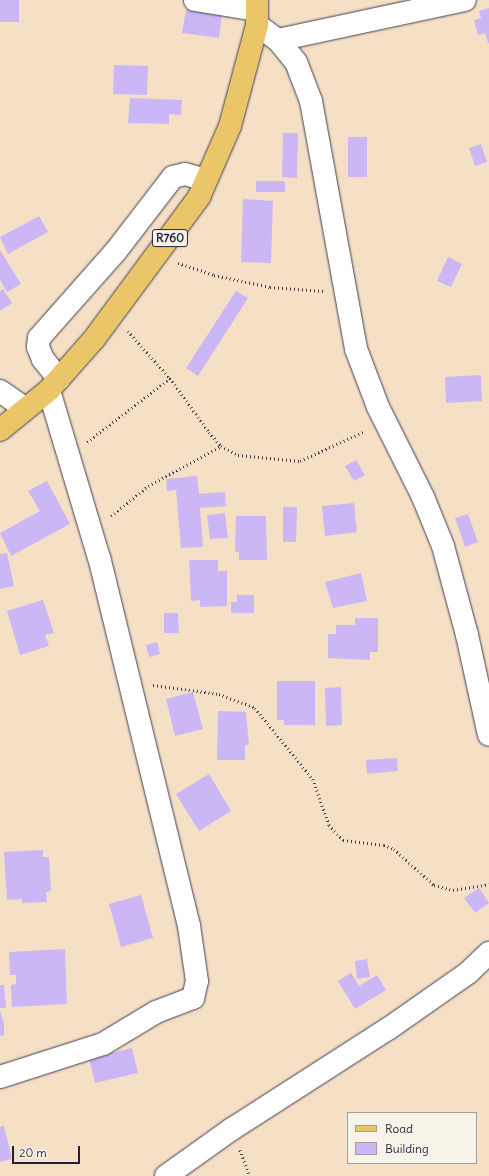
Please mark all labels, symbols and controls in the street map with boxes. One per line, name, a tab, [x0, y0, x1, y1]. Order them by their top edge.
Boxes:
road number: R760	[151, 228, 189, 248]
legend	[347, 1112, 477, 1164]
text: Road	[385, 1121, 413, 1136]
scale bar	[14, 1138, 82, 1164]
text: Building	[385, 1141, 429, 1156]
text: 20 m	[19, 1145, 47, 1160]

